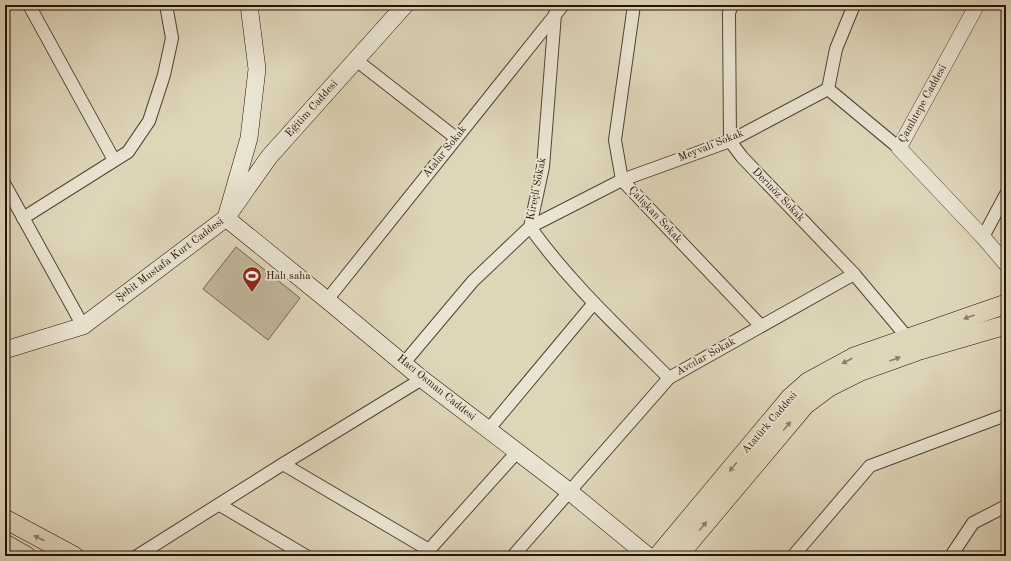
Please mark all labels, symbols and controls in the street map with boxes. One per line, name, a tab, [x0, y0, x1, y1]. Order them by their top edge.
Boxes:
street label: Çamlıtepe Caddesi	[897, 63, 949, 145]
street label: Eğitim Caddesi	[284, 78, 340, 140]
street label: Atalar Sokak	[421, 124, 469, 180]
street label: Meyvalı Sokak	[677, 128, 745, 164]
street label: Kireçli Sokak	[526, 156, 549, 221]
street label: Derinöz Sokak	[750, 166, 806, 224]
street label: Çalışkan Sokak	[626, 185, 684, 246]
street label: Şehit Mustafa Kurt Caddesi	[114, 216, 226, 304]
sports icon: Halı saha	[241, 265, 263, 293]
place label: Halı saha	[266, 271, 311, 282]
one-way arrow	[963, 315, 975, 321]
street label: Avcılar Sokak	[675, 336, 738, 378]
street label: Hacı Osman Caddesi	[395, 353, 477, 423]
one-way arrow	[889, 355, 901, 361]
one-way arrow	[841, 358, 853, 364]
street label: Atatürk Caddesi	[740, 390, 800, 456]
one-way arrow	[782, 421, 791, 432]
one-way arrow	[728, 461, 737, 472]
one-way arrow	[699, 521, 708, 531]
one-way arrow	[33, 535, 45, 541]

